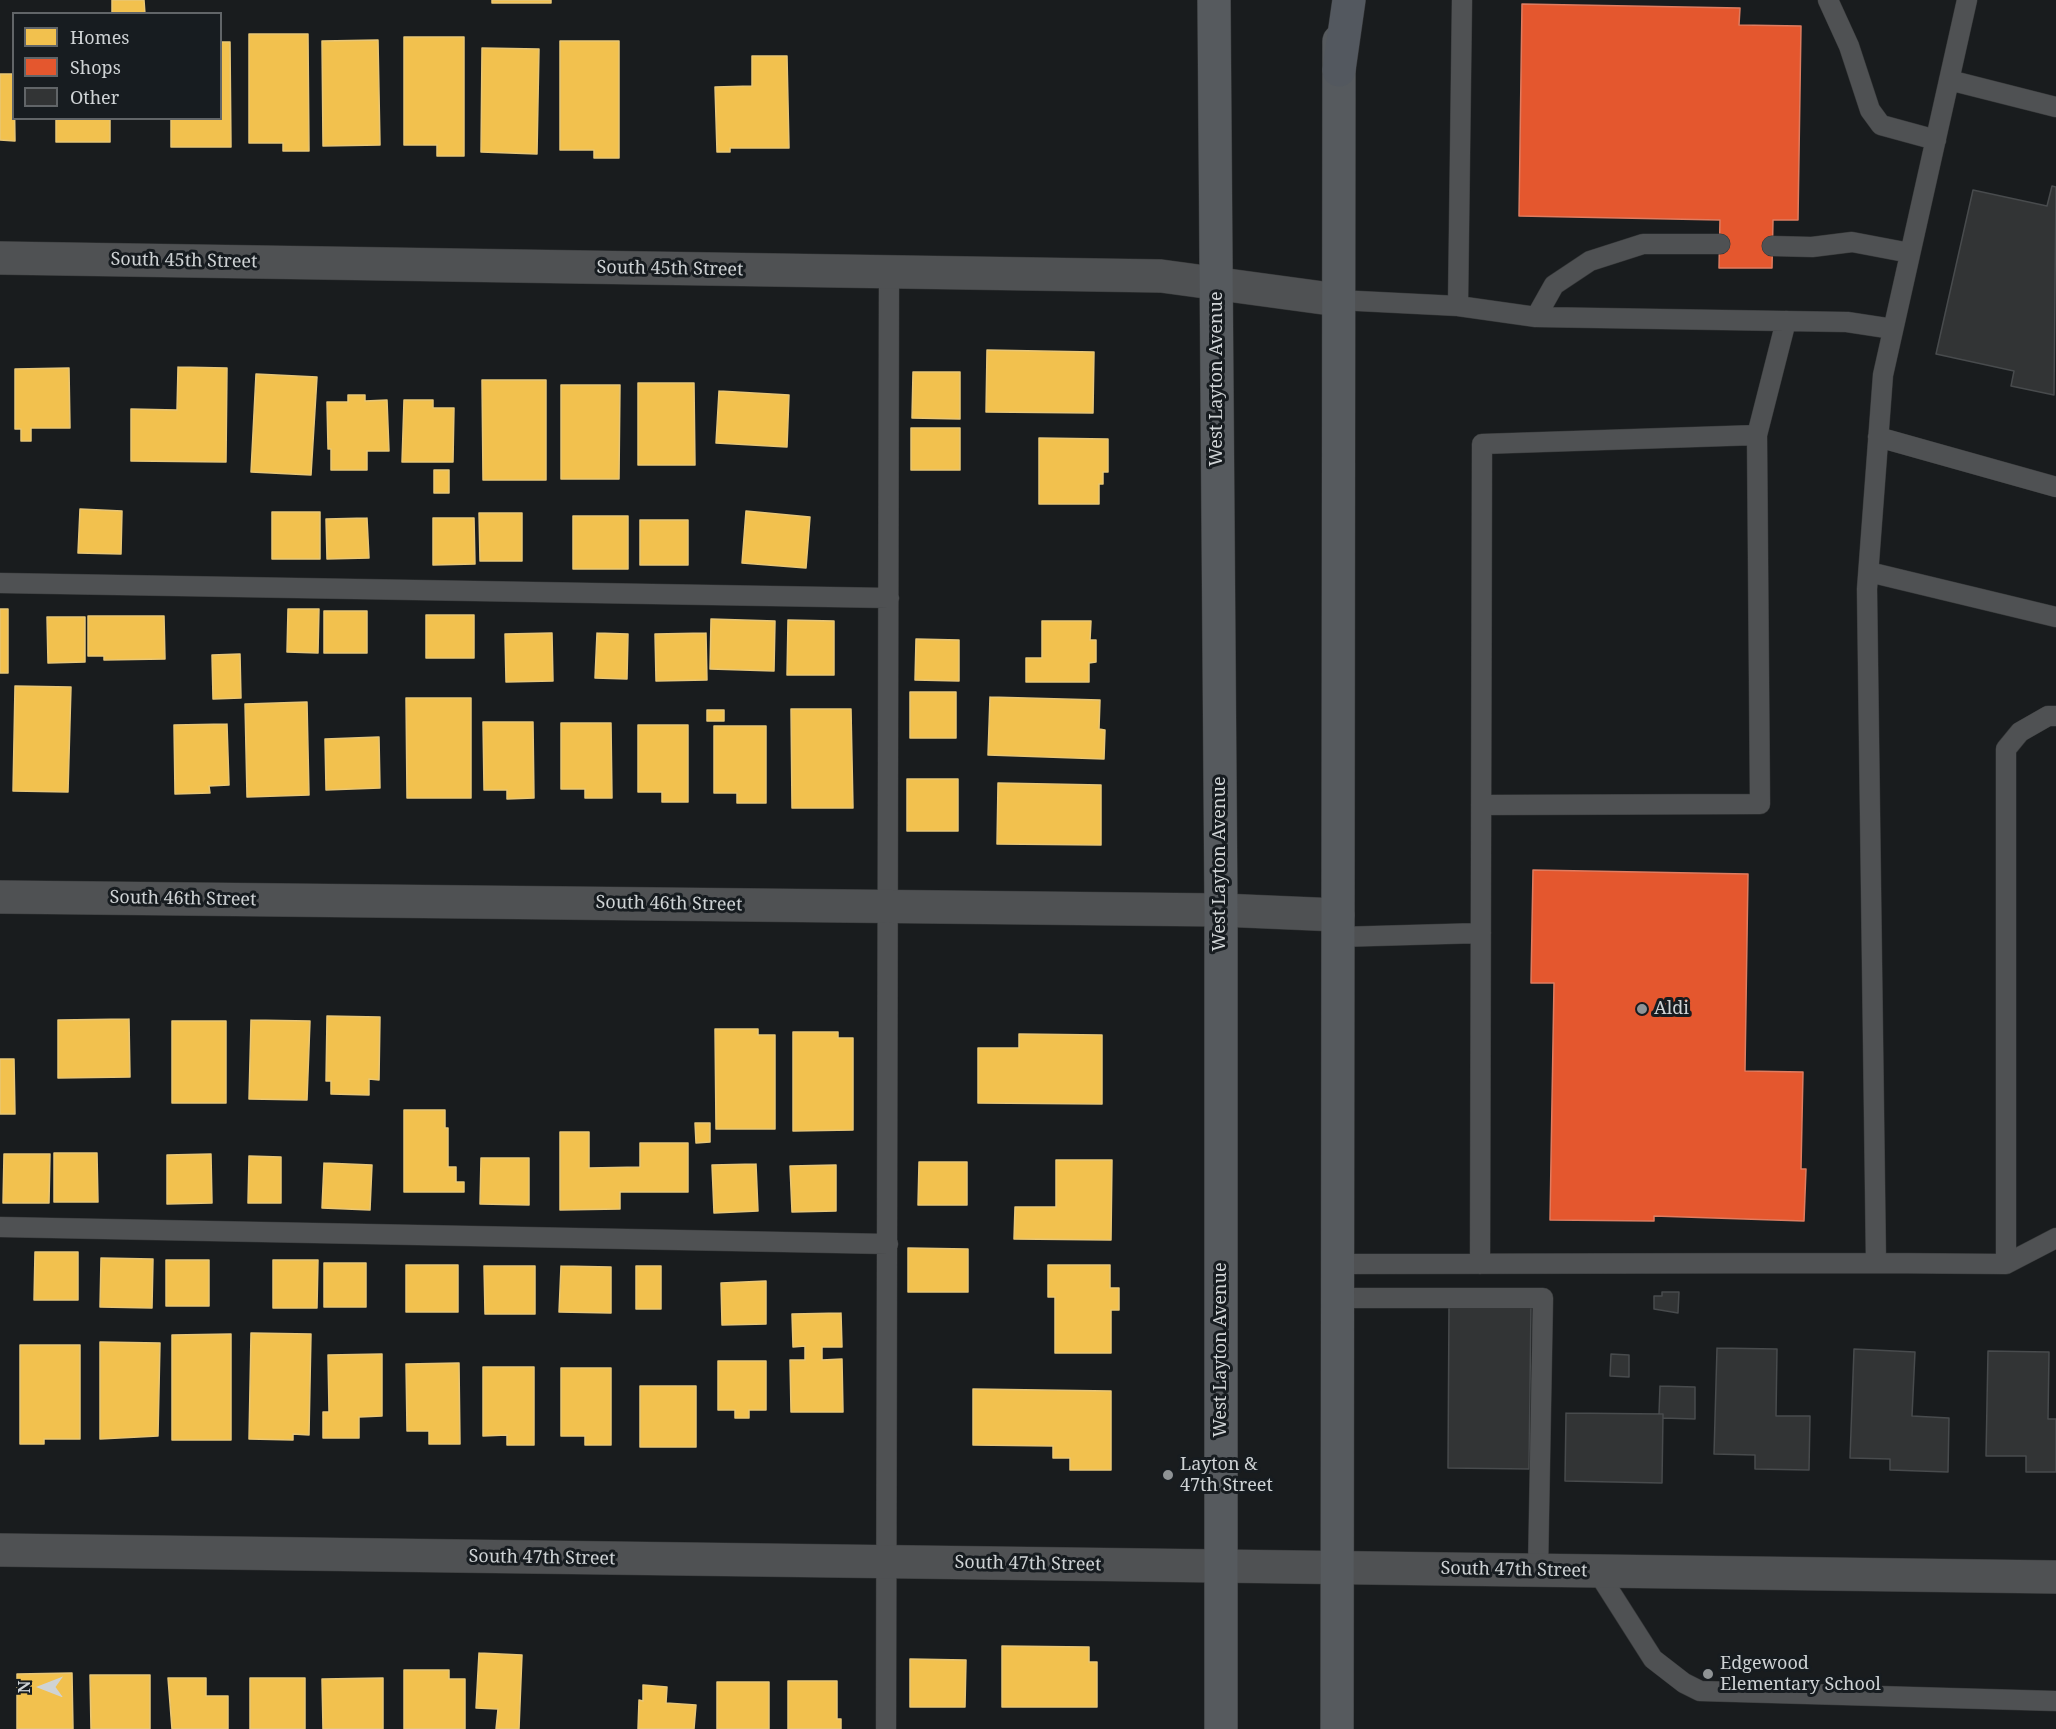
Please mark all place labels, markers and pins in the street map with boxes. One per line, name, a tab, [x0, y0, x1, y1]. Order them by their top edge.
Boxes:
place label: Aldi	[1654, 998, 1689, 1020]
marker: Aldi	[1635, 1002, 1649, 1016]
place label: Layton & 47th Street	[1180, 1454, 1273, 1496]
marker: Layton & 47th Street	[1161, 1468, 1175, 1482]
place label: Edgewood Elementary School	[1720, 1653, 1881, 1696]
marker: Edgewood Elementary School	[1701, 1667, 1715, 1681]

